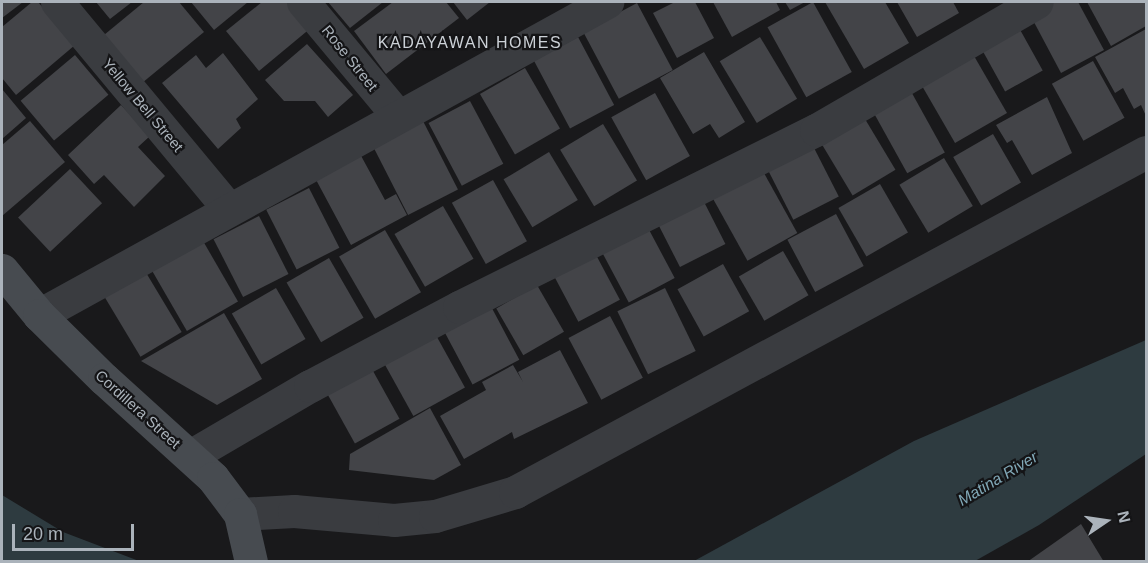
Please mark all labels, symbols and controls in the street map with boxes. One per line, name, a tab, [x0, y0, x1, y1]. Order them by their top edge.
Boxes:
street label: Rose Street	[318, 22, 382, 94]
district label: KADAYAWAN HOMES	[378, 33, 562, 53]
street label: Yellow Bell Street	[99, 55, 187, 155]
street label: Cordillera Street	[92, 366, 184, 452]
water label: Matina River	[955, 448, 1041, 510]
north arrow	[1076, 491, 1136, 551]
text: N	[1114, 509, 1134, 524]
scale bar	[15, 512, 136, 550]
text: 20 m	[23, 524, 63, 544]

